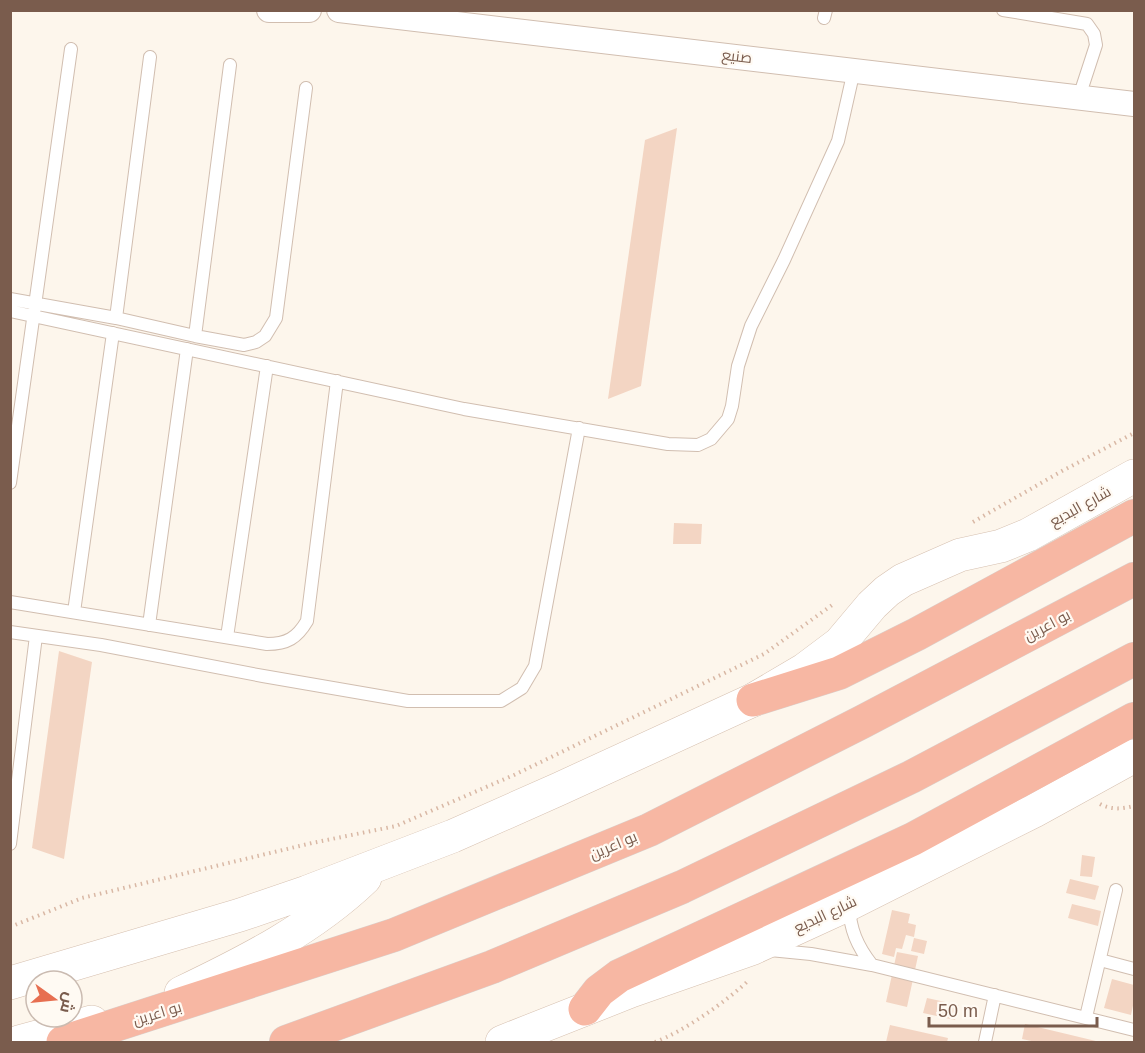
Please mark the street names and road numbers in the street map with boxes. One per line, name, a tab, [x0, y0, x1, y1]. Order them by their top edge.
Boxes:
street label: صنيع	[720, 46, 753, 69]
street label: شارع البديع	[1046, 482, 1115, 532]
street label: بو اعرين	[1021, 606, 1074, 646]
street label: بو اعرين	[587, 827, 640, 864]
street label: شارع البديع	[791, 892, 860, 939]
street label: بو اعرين	[131, 998, 184, 1030]

